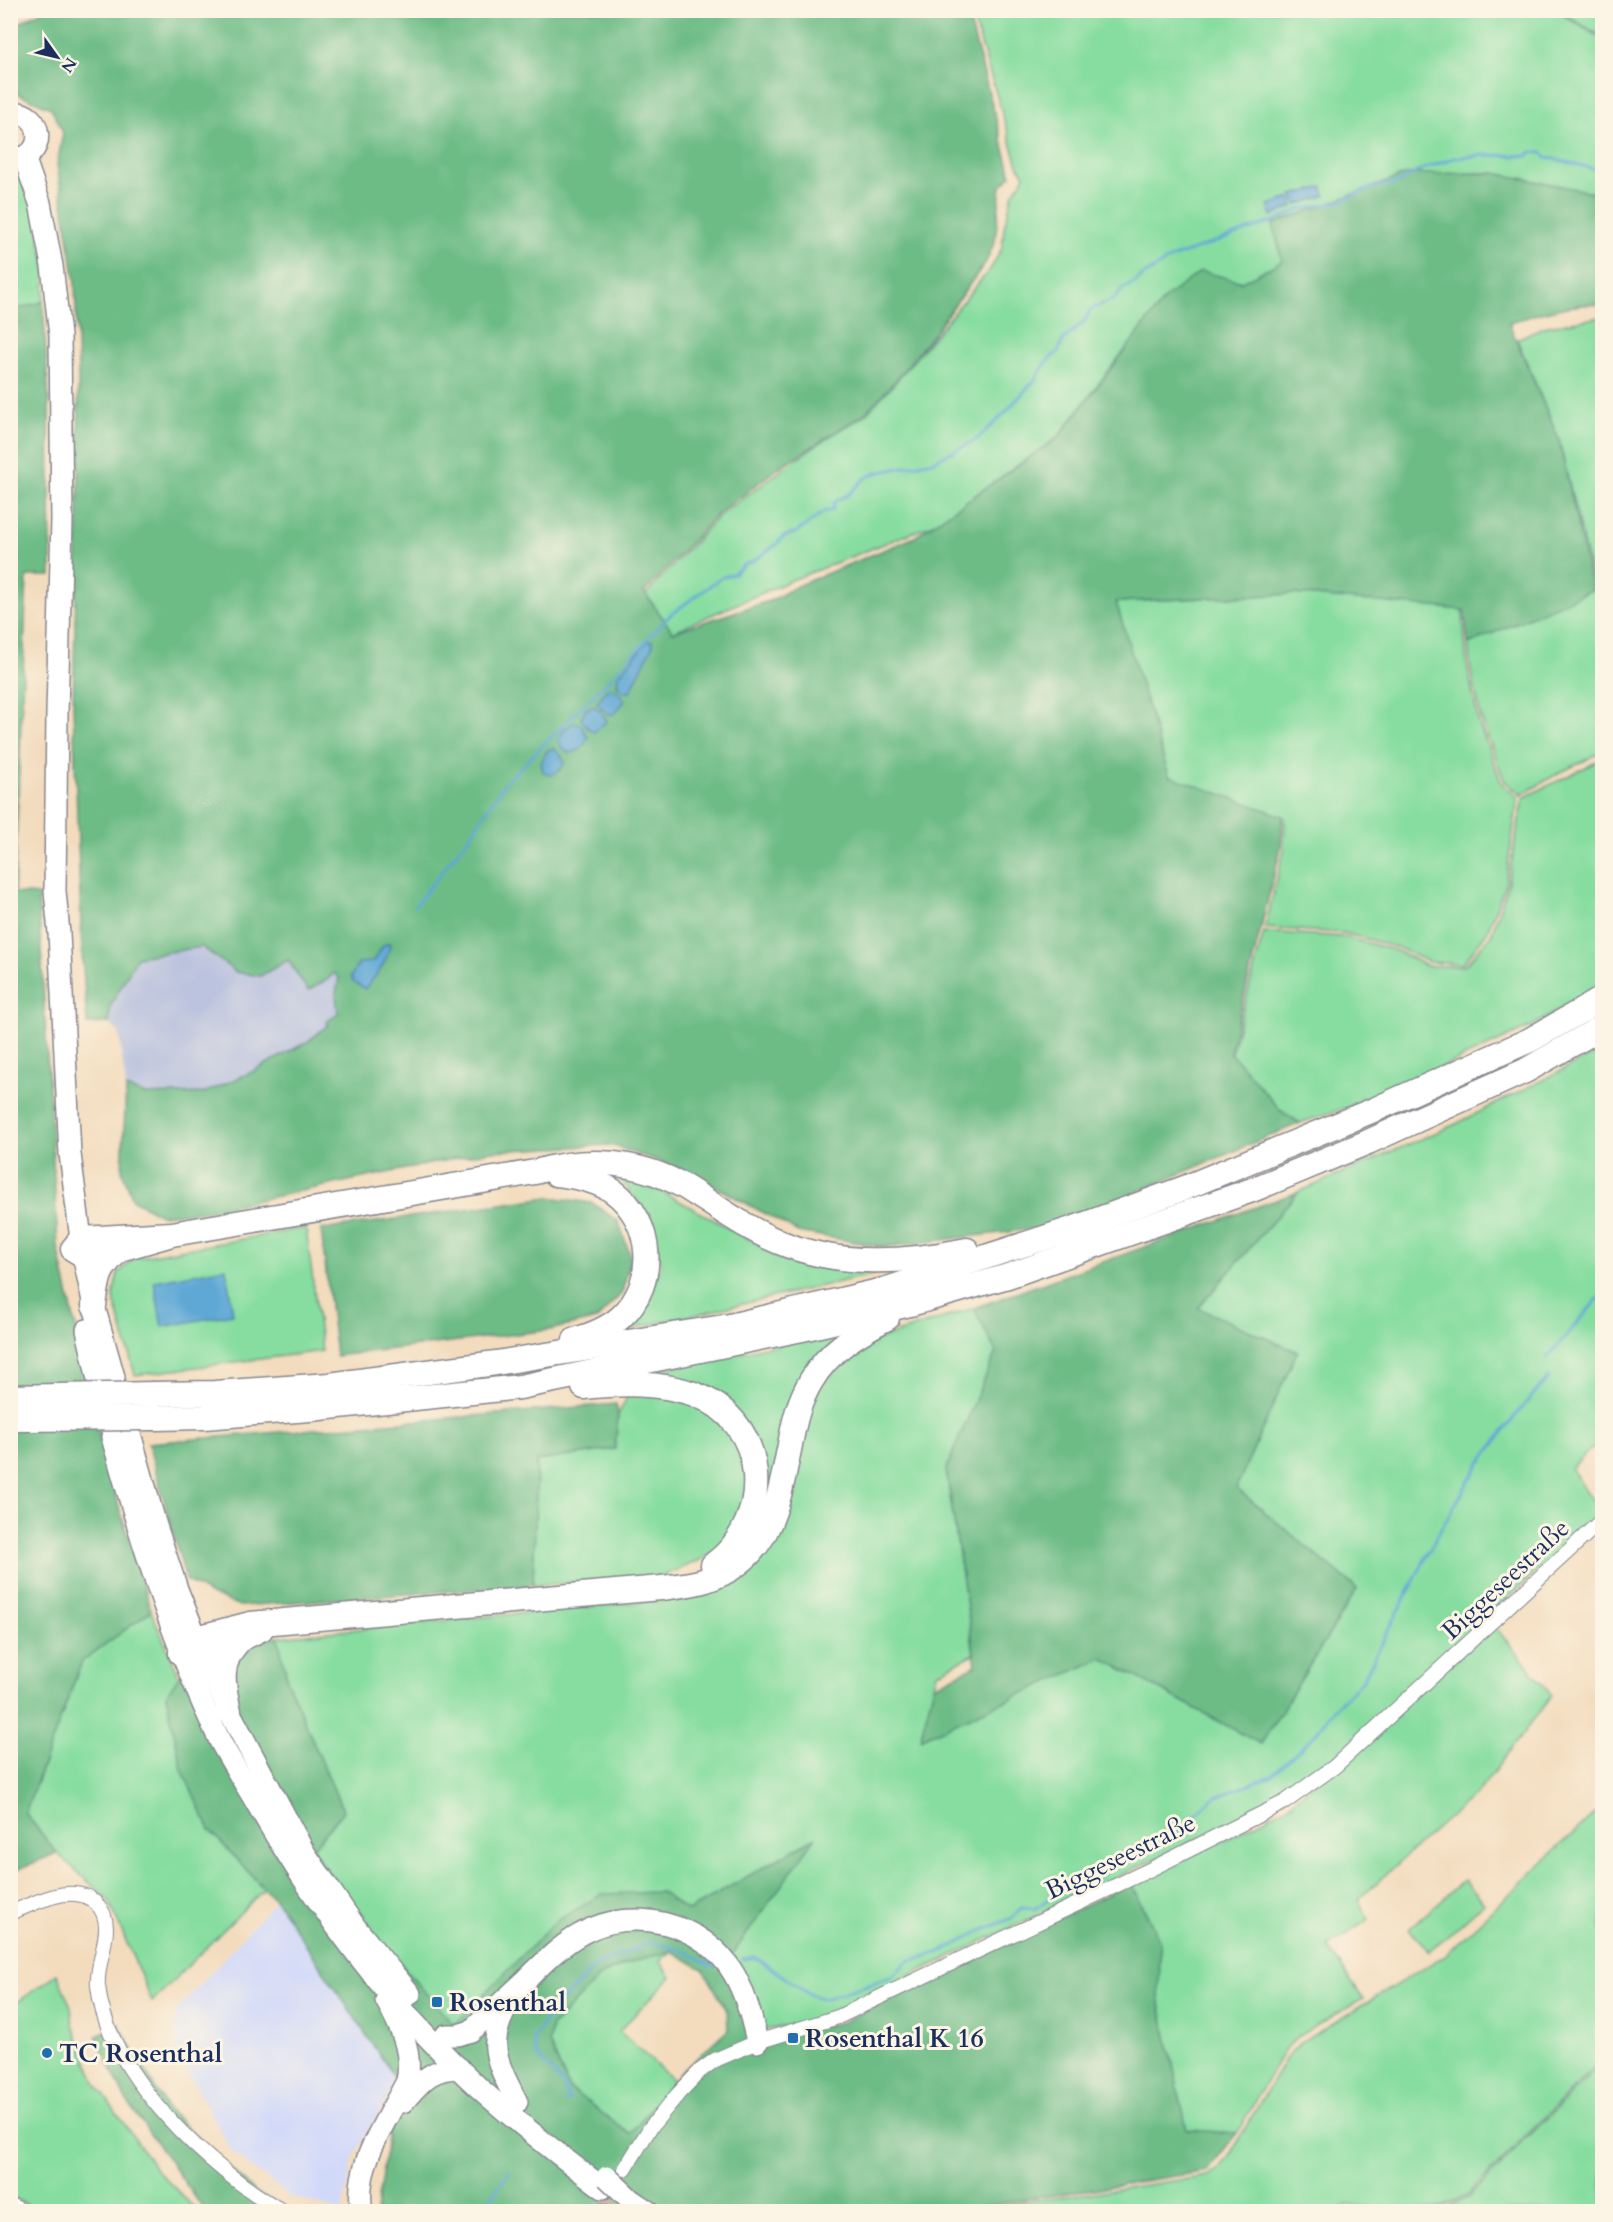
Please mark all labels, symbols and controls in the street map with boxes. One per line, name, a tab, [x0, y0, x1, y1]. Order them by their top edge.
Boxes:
north arrow	[27, 27, 87, 87]
text: N	[56, 53, 82, 77]
street label: Biggeseestraße	[1434, 1511, 1577, 1648]
street label: Biggeseestraße	[1039, 1805, 1201, 1908]
place label: Rosenthal	[449, 1985, 567, 2020]
marker: Rosenthal	[430, 1995, 444, 2009]
place label: Rosenthal K 16	[805, 2021, 984, 2056]
marker: Rosenthal K 16	[786, 2031, 800, 2045]
place label: TC Rosenthal	[59, 2036, 223, 2071]
marker: TC Rosenthal	[40, 2046, 54, 2060]

